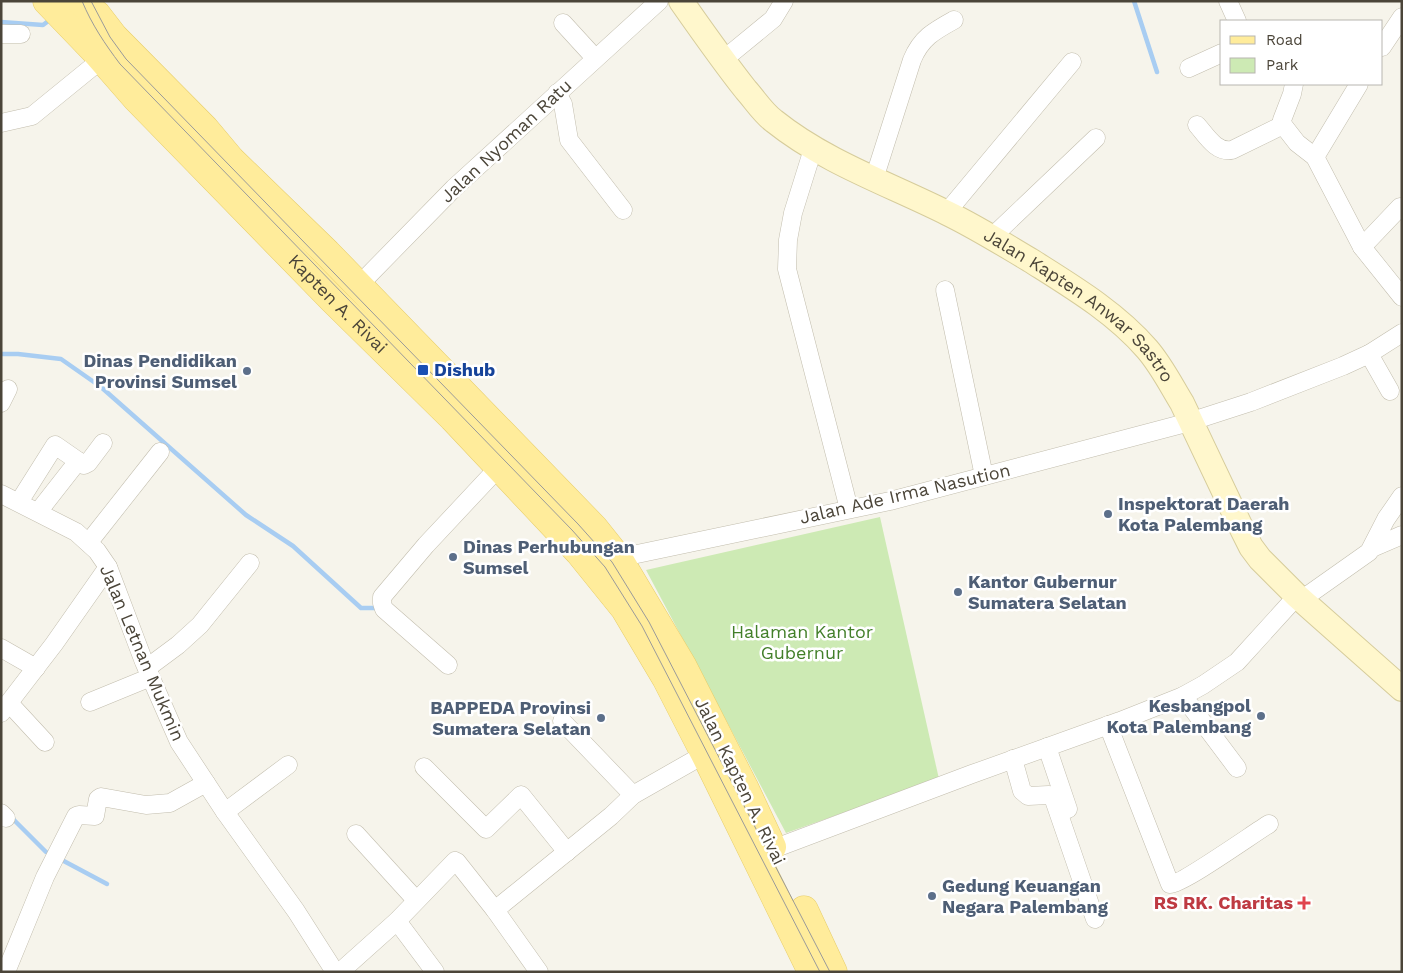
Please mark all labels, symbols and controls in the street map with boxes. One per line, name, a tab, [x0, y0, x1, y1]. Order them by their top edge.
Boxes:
legend	[1220, 20, 1383, 85]
text: Road	[1266, 31, 1303, 49]
text: Park	[1266, 56, 1299, 74]
street label: Jalan Nyoman Ratu	[436, 75, 575, 207]
street label: Jalan Kapten Anwar Sastro	[980, 224, 1178, 386]
street label: Kapten A. Rivai	[284, 250, 392, 357]
place label: Dinas Pendidikan Provinsi Sumsel	[83, 350, 237, 392]
place label: Dishub	[434, 359, 495, 380]
marker: Dishub	[416, 363, 430, 377]
marker: Dinas Pendidikan Provinsi Sumsel	[241, 365, 253, 377]
street label: Jalan Ade Irma Nasution	[797, 459, 1012, 528]
place label: Inspektorat Daerah Kota Palembang	[1118, 493, 1290, 535]
marker: Inspektorat Daerah Kota Palembang	[1102, 508, 1114, 520]
place label: Dinas Perhubungan Sumsel	[463, 536, 635, 578]
marker: Dinas Perhubungan Sumsel	[447, 551, 459, 563]
street label: Jalan Letnan Mukmin	[96, 562, 189, 744]
place label: Kantor Gubernur Sumatera Selatan	[968, 571, 1127, 613]
marker: Kantor Gubernur Sumatera Selatan	[952, 586, 964, 598]
park label: Halaman Kantor Gubernur	[731, 621, 873, 663]
street label: Jalan Kapten A. Rivai	[691, 693, 790, 868]
place label: Kesbangpol Kota Palembang	[1107, 695, 1252, 737]
place label: BAPPEDA Provinsi Sumatera Selatan	[430, 697, 591, 739]
marker: Kesbangpol Kota Palembang	[1255, 710, 1267, 722]
marker: BAPPEDA Provinsi Sumatera Selatan	[595, 712, 607, 724]
place label: Gedung Keuangan Negara Palembang	[942, 875, 1109, 917]
marker: Gedung Keuangan Negara Palembang	[926, 890, 938, 902]
place label: RS RK. Charitas	[1154, 892, 1293, 913]
marker: RS RK. Charitas	[1297, 896, 1311, 910]

